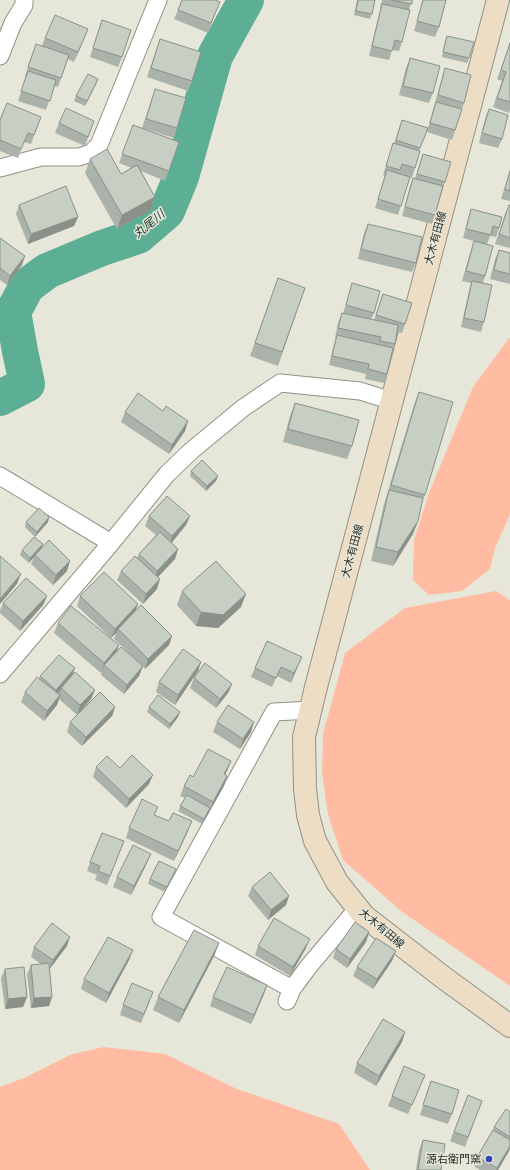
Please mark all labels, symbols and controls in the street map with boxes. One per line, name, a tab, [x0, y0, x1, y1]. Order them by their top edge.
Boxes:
water label: 丸尾川	[130, 205, 169, 241]
street label: 大木有田線	[421, 210, 449, 266]
street label: 大木有田線	[338, 523, 366, 579]
street label: 大木有田線	[356, 905, 408, 951]
place label: 源右衛門窯	[426, 1152, 481, 1166]
marker: 源右衛門窯	[484, 1154, 494, 1164]

